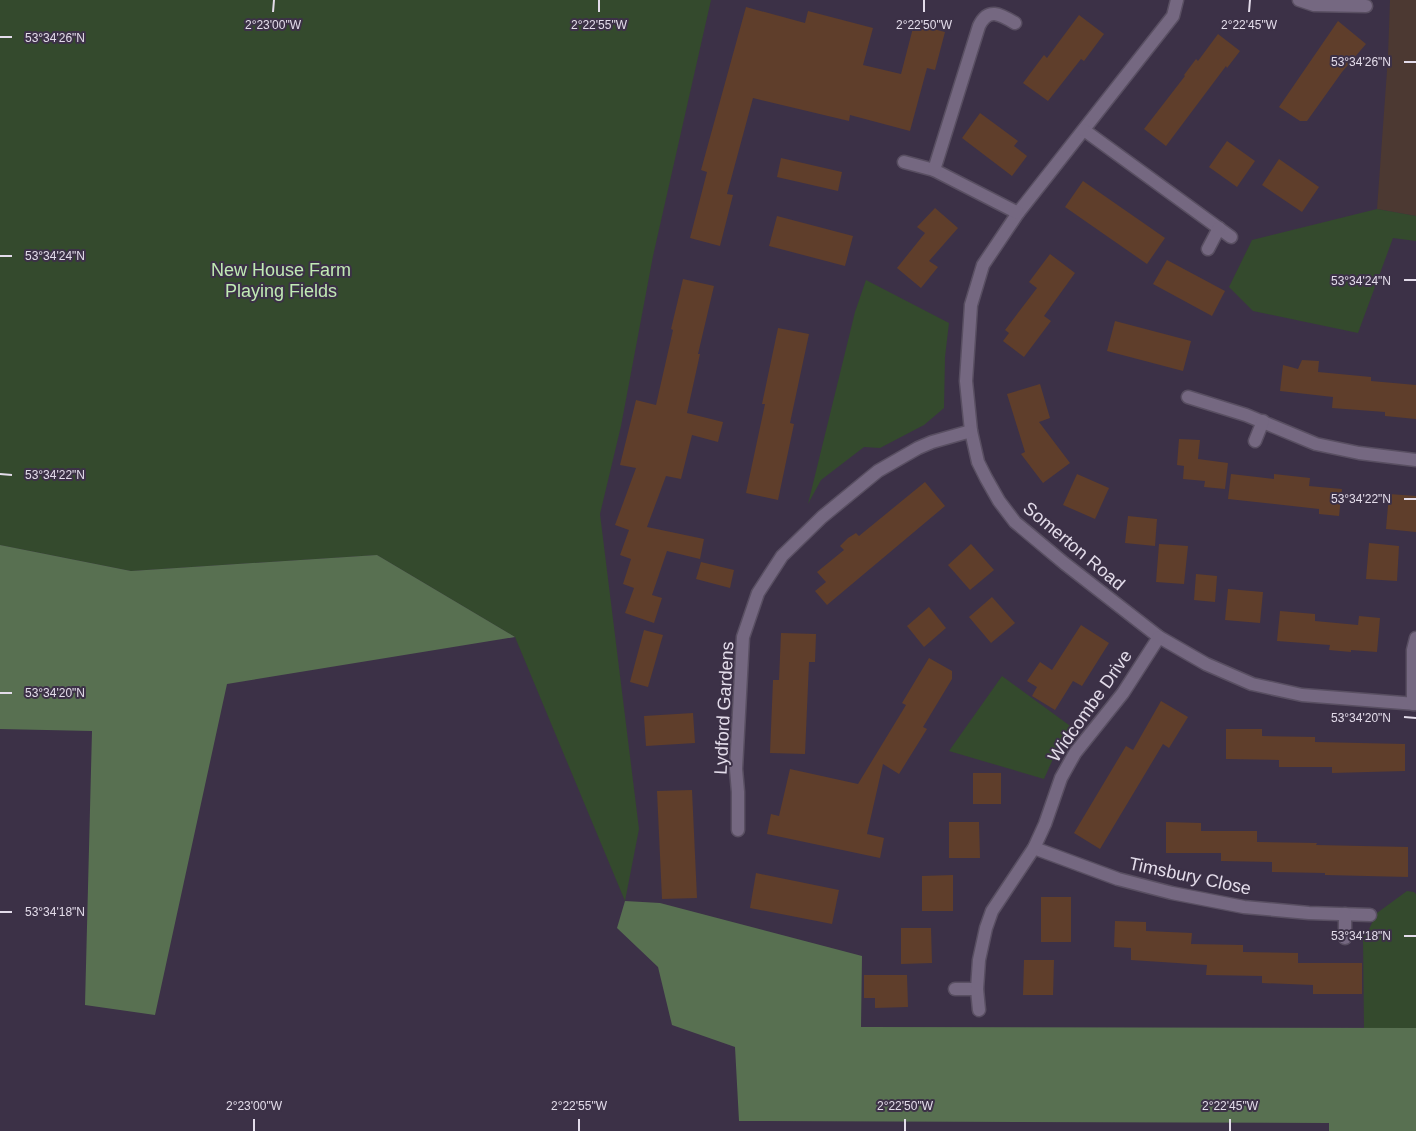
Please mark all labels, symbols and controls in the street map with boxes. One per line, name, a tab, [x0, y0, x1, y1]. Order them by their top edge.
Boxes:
text: 2°23'00"W	[245, 18, 302, 32]
text: 2°22'55"W	[571, 18, 628, 32]
text: 2°22'50"W	[896, 18, 953, 32]
text: 2°22'45"W	[1221, 18, 1278, 32]
text: 53°34'26"N	[25, 31, 85, 45]
text: 53°34'26"N	[1331, 55, 1391, 69]
text: 53°34'24"N	[25, 249, 85, 263]
park label: New House Farm Playing Fields	[211, 260, 351, 301]
text: 53°34'24"N	[1331, 274, 1391, 288]
text: 53°34'22"N	[25, 468, 85, 482]
text: 53°34'22"N	[1331, 492, 1391, 506]
street label: Somerton Road	[1019, 498, 1129, 594]
street label: Lydford Gardens	[711, 641, 737, 775]
street label: Widcombe Drive	[1044, 646, 1136, 766]
text: 53°34'20"N	[25, 686, 85, 700]
text: 53°34'20"N	[1331, 711, 1391, 725]
street label: Timsbury Close	[1127, 853, 1253, 899]
text: 53°34'18"N	[25, 905, 85, 919]
text: 53°34'18"N	[1331, 929, 1391, 943]
text: 2°23'00"W	[226, 1099, 283, 1113]
text: 2°22'55"W	[551, 1099, 608, 1113]
text: 2°22'50"W	[877, 1099, 934, 1113]
text: 2°22'45"W	[1202, 1099, 1259, 1113]

